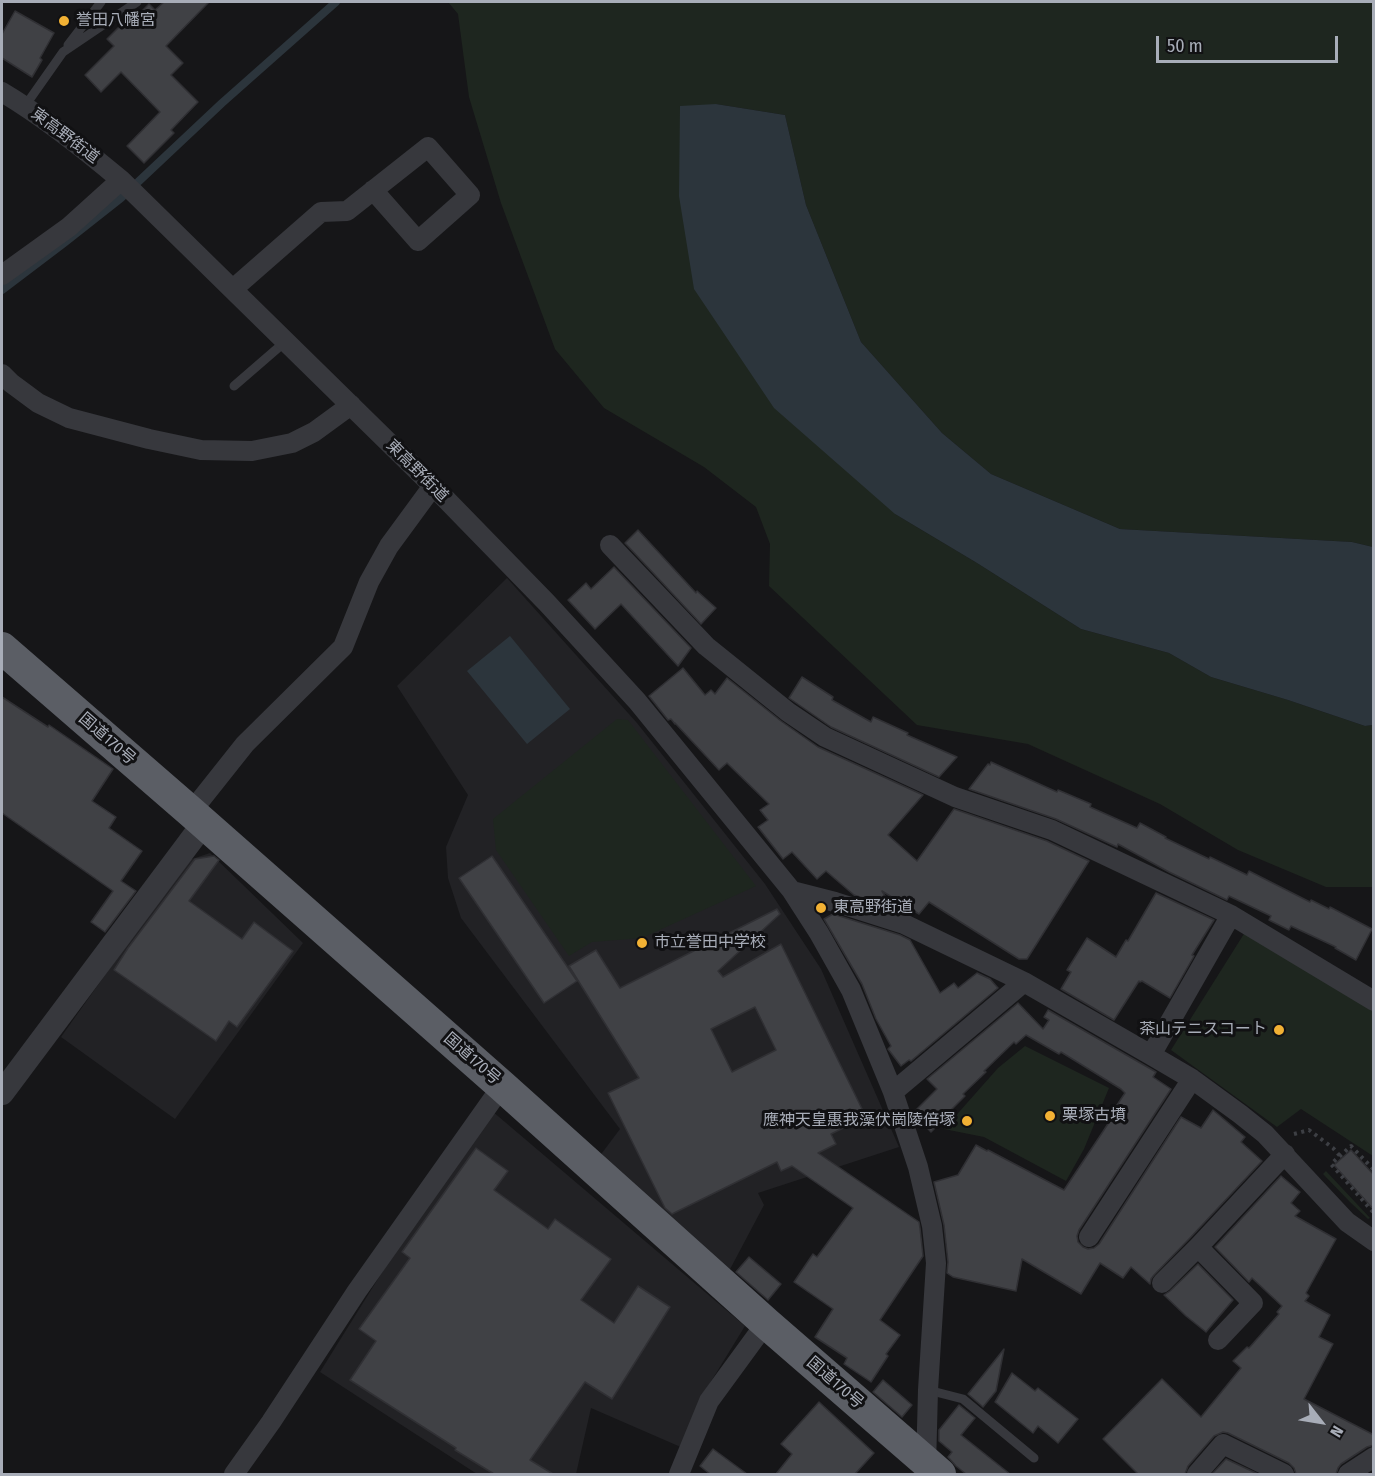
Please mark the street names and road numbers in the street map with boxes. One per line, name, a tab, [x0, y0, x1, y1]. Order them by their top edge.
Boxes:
street label: 東高野街道	[27, 104, 103, 168]
street label: 東高野街道	[382, 436, 452, 506]
street label: 国道170号	[75, 709, 139, 769]
street label: 国道170号	[440, 1029, 504, 1089]
street label: 国道170号	[803, 1353, 867, 1413]

